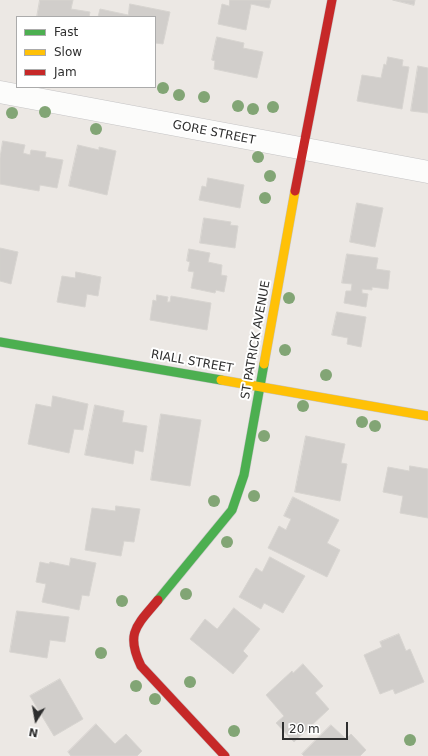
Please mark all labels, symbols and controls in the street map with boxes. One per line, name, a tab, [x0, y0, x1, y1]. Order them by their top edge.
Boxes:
legend	[16, 16, 156, 88]
text: Fast	[54, 25, 78, 39]
text: Slow	[54, 45, 82, 59]
text: Jam	[54, 65, 77, 79]
street label: GORE STREET	[171, 118, 257, 148]
street label: ST PATRICK AVENUE	[238, 279, 274, 401]
street label: RIALL STREET	[150, 348, 234, 376]
north arrow	[16, 700, 56, 740]
scale bar	[284, 714, 350, 740]
text: 20 m	[289, 722, 320, 736]
text: N	[28, 725, 39, 740]

